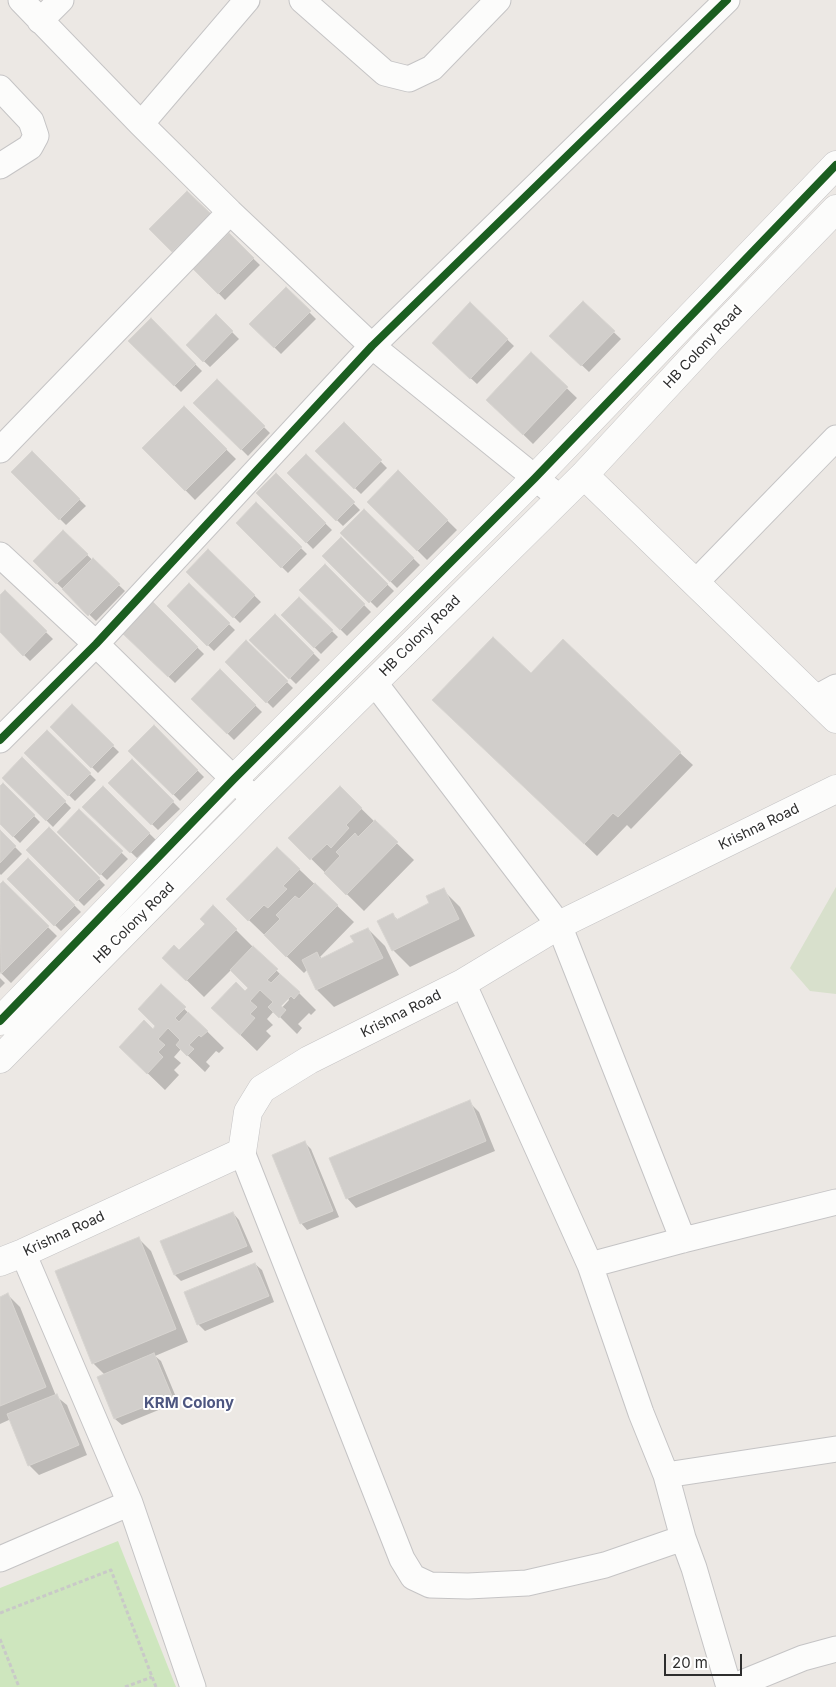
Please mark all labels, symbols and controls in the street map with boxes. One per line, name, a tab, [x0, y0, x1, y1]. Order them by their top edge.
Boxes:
street label: HB Colony Road	[660, 302, 746, 392]
street label: HB Colony Road	[376, 592, 464, 680]
street label: Krishna Road	[716, 800, 802, 854]
street label: HB Colony Road	[90, 879, 178, 967]
street label: Krishna Road	[358, 987, 444, 1041]
street label: Krishna Road	[21, 1208, 107, 1260]
district label: KRM Colony	[144, 1394, 234, 1412]
scale bar	[666, 1644, 744, 1676]
text: 20 m	[672, 1653, 708, 1672]

